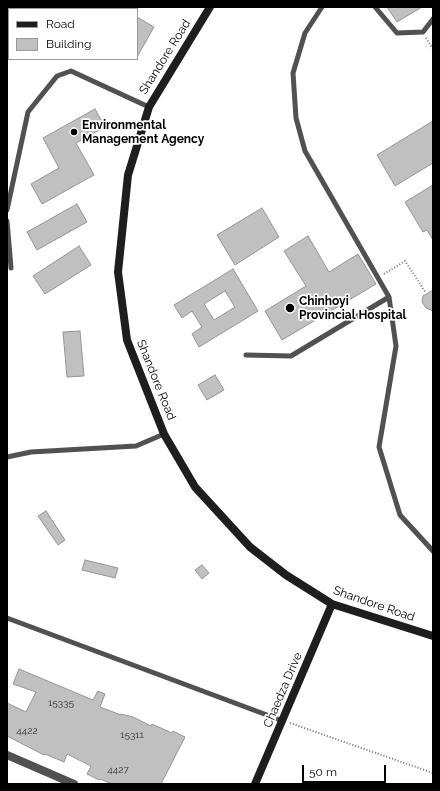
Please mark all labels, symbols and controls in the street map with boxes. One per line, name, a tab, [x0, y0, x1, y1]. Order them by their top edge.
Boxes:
legend	[8, 8, 138, 60]
text: Road	[46, 17, 75, 31]
street label: Shandore Road	[136, 17, 194, 97]
text: Building	[46, 37, 92, 51]
place label: Environmental Management Agency	[82, 118, 204, 146]
marker: Environmental Management Agency	[69, 127, 79, 137]
place label: Chinhoyi Provincial Hospital	[299, 294, 406, 322]
marker: Chinhoyi Provincial Hospital	[284, 302, 296, 314]
street label: Shandore Road	[133, 338, 179, 422]
street label: Shandore Road	[331, 583, 417, 625]
street label: Chaedza Drive	[261, 650, 305, 730]
house number: 15335	[48, 697, 74, 709]
house number: 4422	[16, 725, 38, 737]
house number: 15311	[120, 729, 144, 741]
scale bar	[304, 757, 388, 783]
house number: 4427	[107, 764, 129, 776]
text: 50 m	[309, 765, 337, 779]

